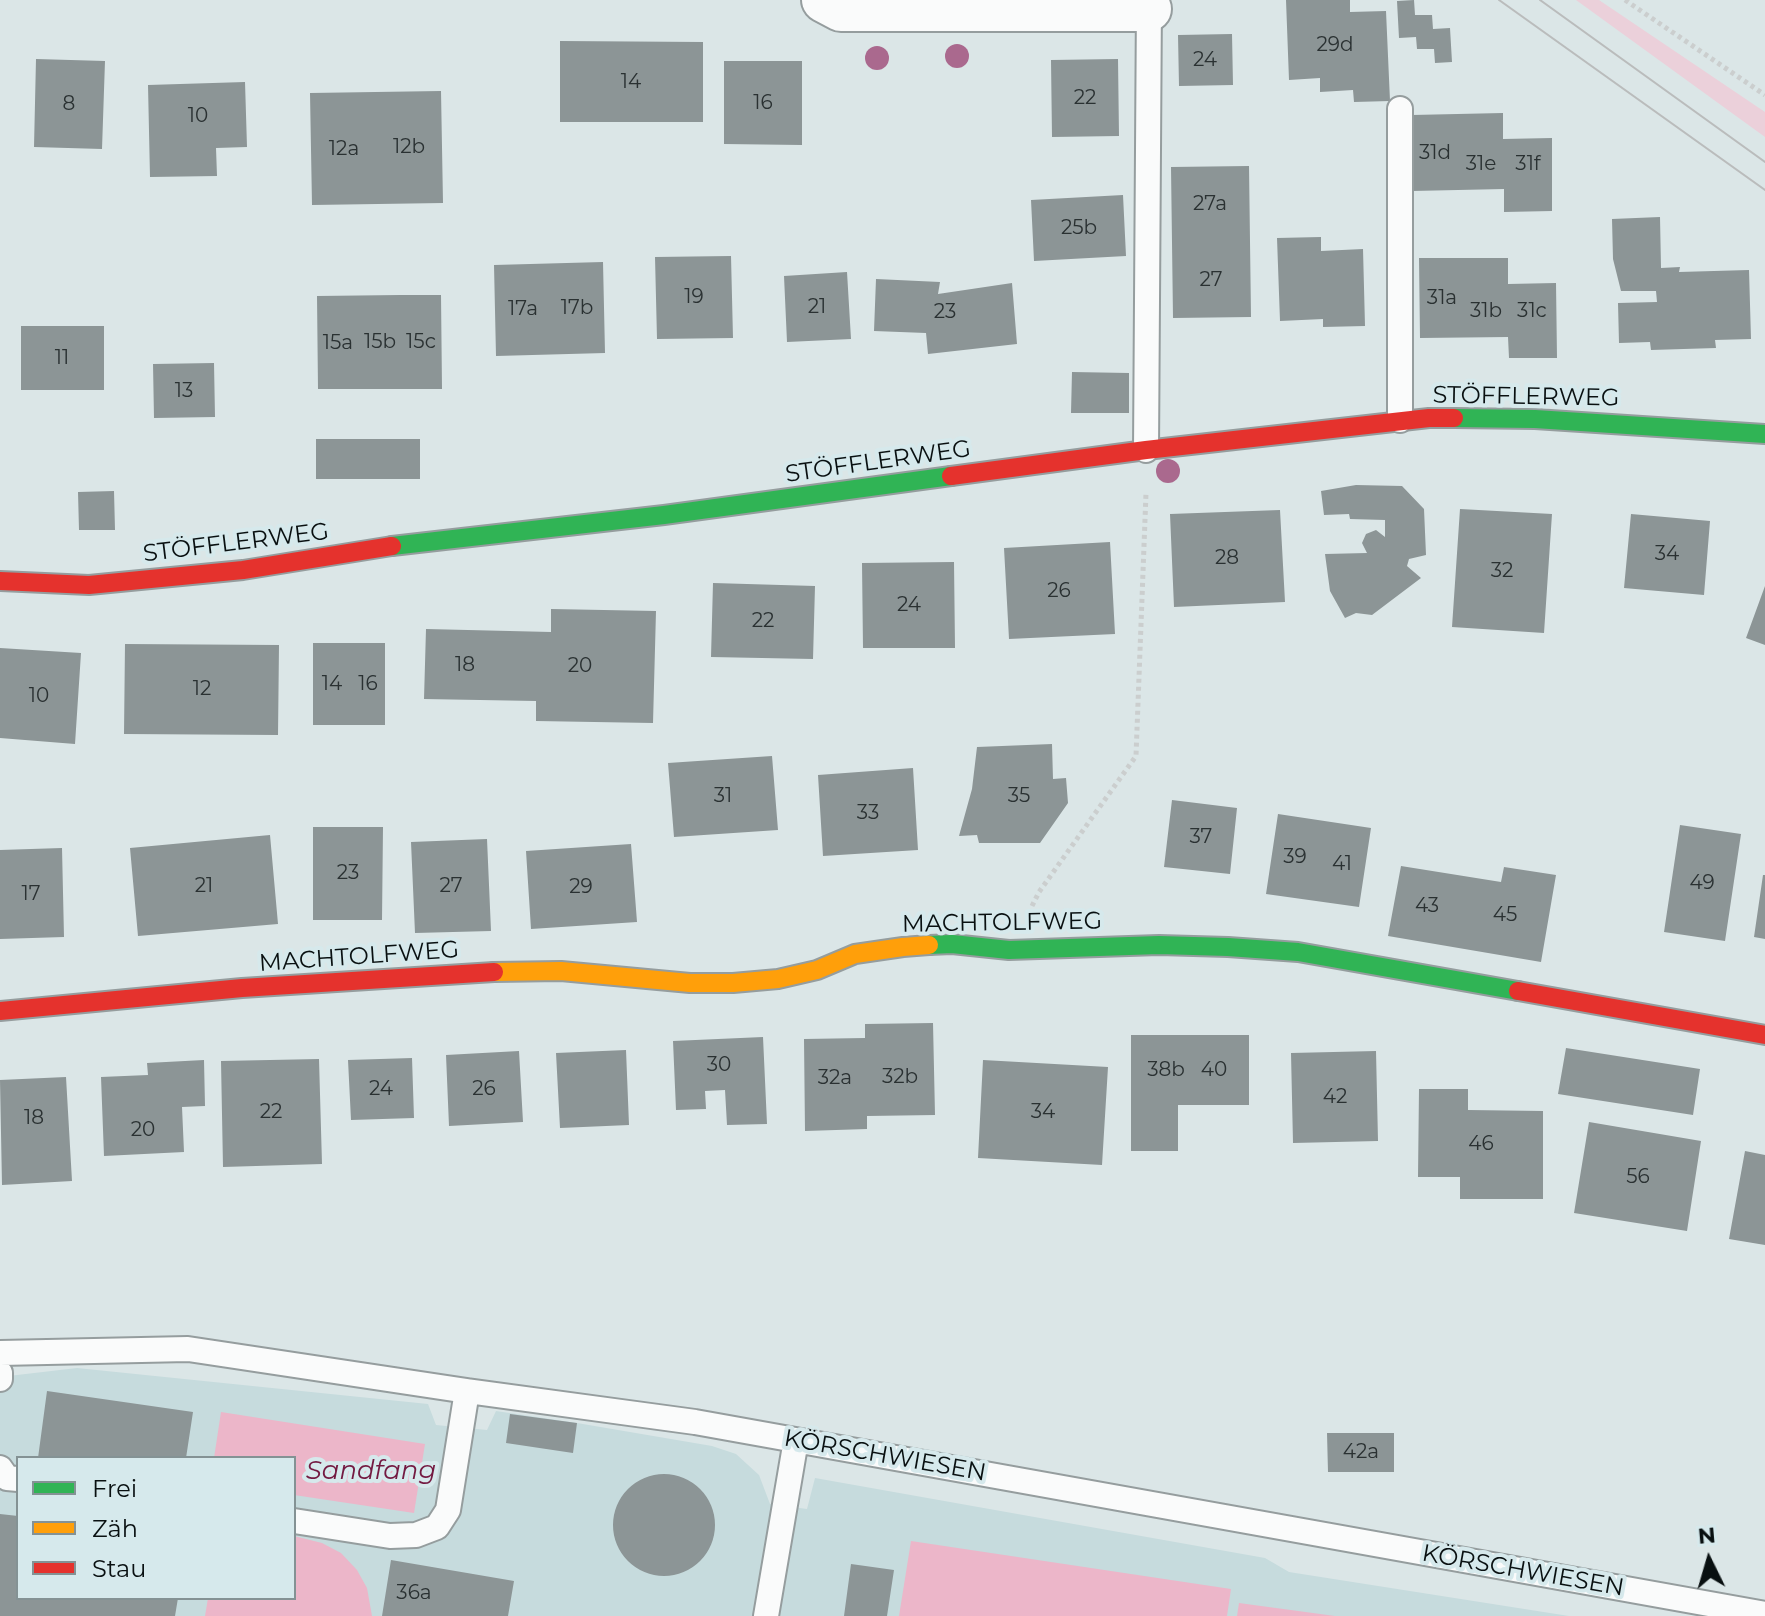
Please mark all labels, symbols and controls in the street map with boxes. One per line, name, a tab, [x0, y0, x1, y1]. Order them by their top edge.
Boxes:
house number: 29d	[1316, 33, 1354, 57]
house number: 24	[1193, 48, 1217, 72]
house number: 14	[621, 70, 641, 94]
house number: 22	[1074, 86, 1096, 110]
house number: 16	[753, 91, 773, 115]
house number: 8	[63, 92, 75, 116]
house number: 10	[188, 104, 208, 128]
house number: 12b	[393, 135, 425, 159]
house number: 12a	[329, 137, 359, 161]
house number: 31d	[1419, 141, 1451, 165]
house number: 31e	[1466, 152, 1496, 176]
house number: 31f	[1515, 152, 1541, 176]
house number: 27a	[1193, 192, 1227, 216]
house number: 25b	[1061, 216, 1097, 240]
house number: 27	[1199, 268, 1223, 292]
house number: 19	[684, 285, 704, 309]
house number: 31a	[1427, 286, 1457, 310]
house number: 21	[808, 295, 826, 319]
house number: 17b	[561, 296, 593, 320]
house number: 17a	[508, 297, 538, 321]
house number: 31b	[1470, 299, 1502, 323]
house number: 31c	[1517, 299, 1547, 323]
house number: 23	[934, 300, 956, 324]
house number: 15b	[364, 330, 396, 354]
house number: 15c	[406, 330, 436, 354]
house number: 15a	[323, 331, 353, 355]
house number: 11	[55, 346, 69, 370]
house number: 13	[175, 379, 193, 403]
street label: STÖFFLERWEG	[1432, 381, 1620, 413]
street label: STÖFFLERWEG	[783, 435, 973, 489]
street label: STÖFFLERWEG	[141, 517, 331, 569]
house number: 34	[1655, 542, 1679, 566]
house number: 28	[1215, 546, 1239, 570]
house number: 32	[1491, 559, 1513, 583]
house number: 26	[1047, 579, 1071, 603]
house number: 24	[897, 593, 921, 617]
house number: 22	[752, 609, 774, 633]
house number: 18	[455, 653, 475, 677]
house number: 20	[568, 654, 592, 678]
house number: 14	[322, 672, 342, 696]
house number: 16	[358, 672, 378, 696]
house number: 12	[193, 677, 211, 701]
house number: 10	[29, 684, 49, 708]
house number: 31	[714, 784, 732, 808]
house number: 35	[1008, 784, 1030, 808]
house number: 33	[857, 801, 879, 825]
house number: 37	[1190, 825, 1212, 849]
house number: 39	[1283, 845, 1307, 869]
house number: 41	[1332, 852, 1352, 876]
house number: 23	[337, 861, 359, 885]
house number: 49	[1689, 871, 1715, 895]
house number: 21	[195, 874, 213, 898]
house number: 27	[439, 874, 463, 898]
house number: 29	[569, 875, 593, 899]
house number: 17	[22, 882, 40, 906]
house number: 43	[1415, 894, 1439, 918]
house number: 45	[1493, 903, 1517, 927]
street label: MACHTOLFWEG	[902, 907, 1102, 939]
street label: MACHTOLFWEG	[258, 936, 460, 978]
house number: 30	[707, 1053, 731, 1077]
house number: 38b	[1147, 1058, 1185, 1082]
house number: 40	[1201, 1058, 1227, 1082]
house number: 32b	[882, 1065, 918, 1089]
house number: 32a	[818, 1066, 852, 1090]
house number: 24	[369, 1077, 393, 1101]
house number: 26	[472, 1077, 496, 1101]
house number: 42	[1323, 1085, 1347, 1109]
house number: 22	[260, 1100, 282, 1124]
house number: 34	[1031, 1100, 1055, 1124]
house number: 18	[24, 1106, 44, 1130]
house number: 20	[131, 1118, 155, 1142]
house number: 46	[1468, 1132, 1494, 1156]
house number: 56	[1626, 1165, 1650, 1189]
street label: KÖRSCHWIESEN	[782, 1424, 988, 1488]
house number: 42a	[1343, 1440, 1379, 1464]
water label: Sandfang	[306, 1455, 436, 1487]
legend	[16, 1456, 296, 1600]
text: Frei	[92, 1474, 137, 1503]
text: Zäh	[92, 1514, 138, 1543]
north arrow	[1669, 1520, 1749, 1600]
text: N	[1697, 1521, 1717, 1550]
street label: KÖRSCHWIESEN	[1420, 1539, 1626, 1603]
text: Stau	[92, 1554, 146, 1583]
house number: 36a	[396, 1581, 432, 1605]

